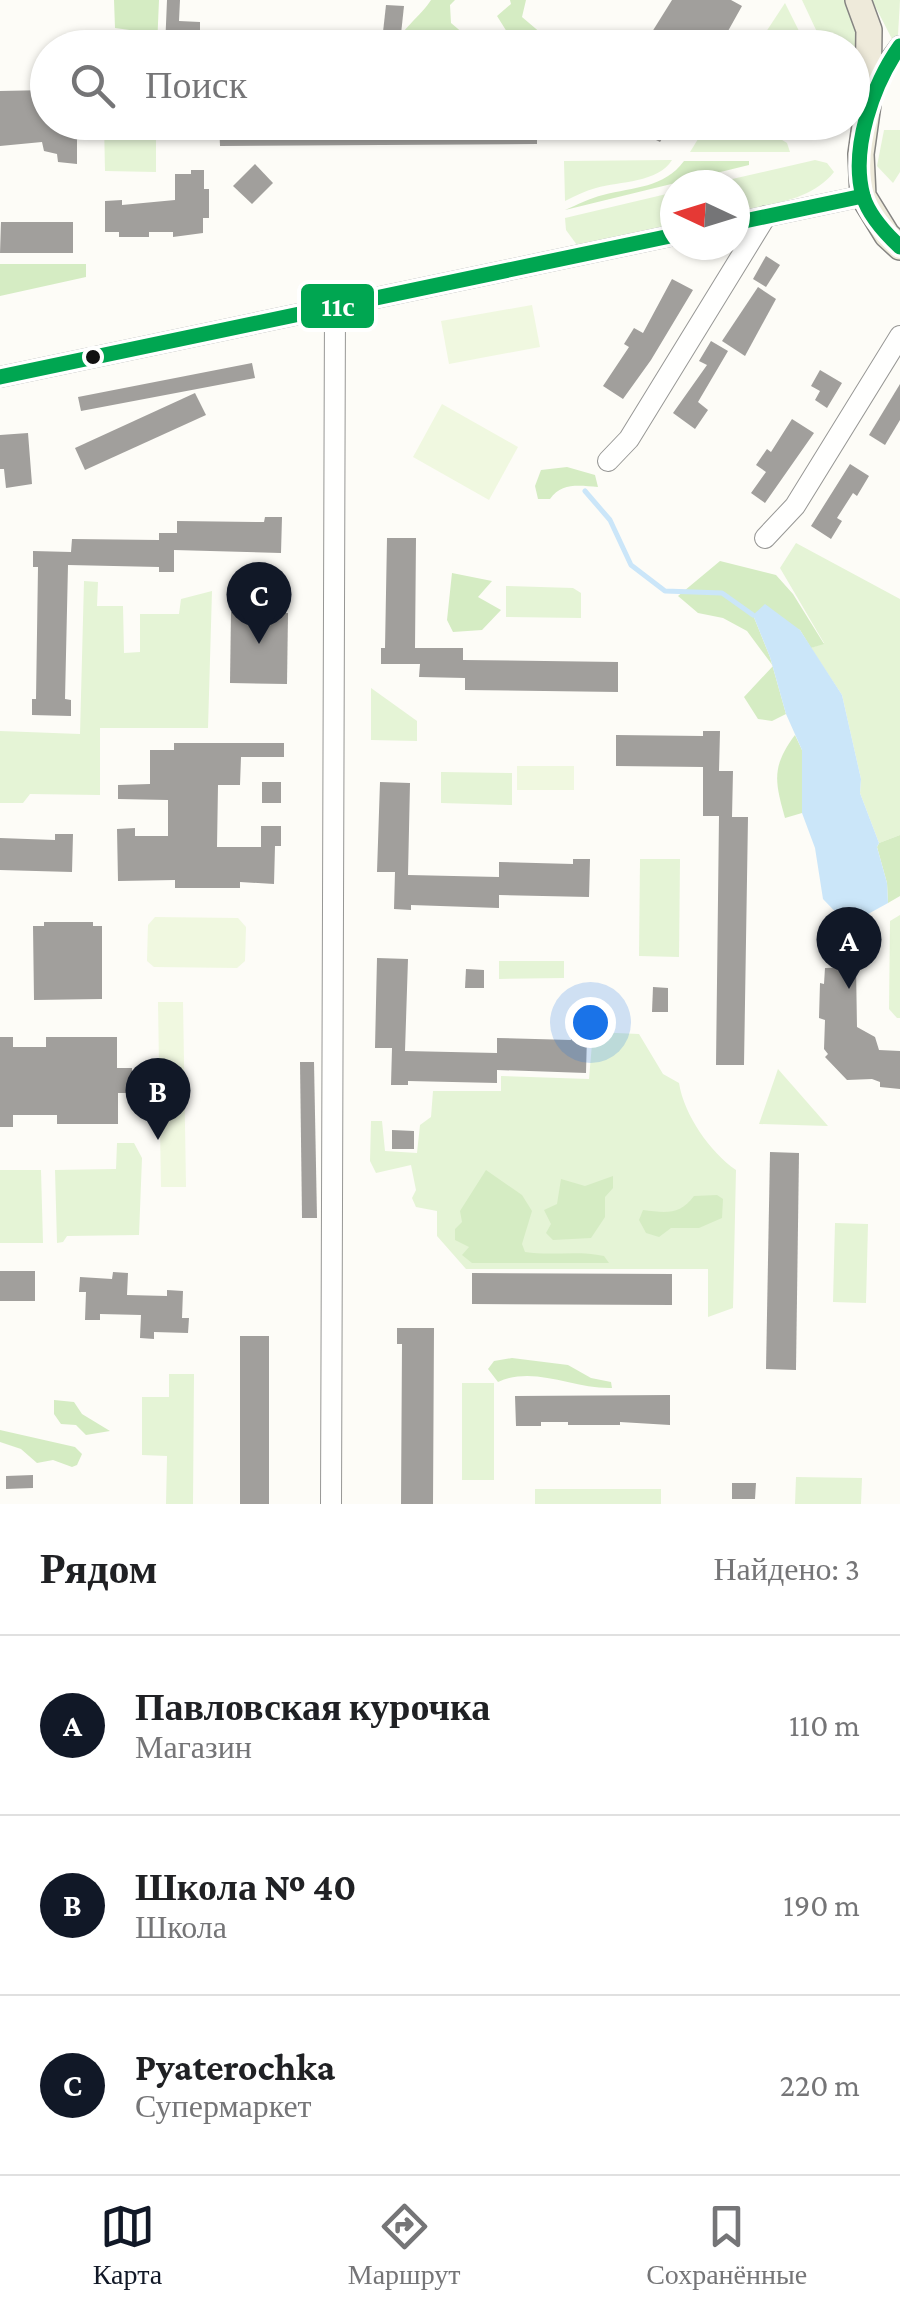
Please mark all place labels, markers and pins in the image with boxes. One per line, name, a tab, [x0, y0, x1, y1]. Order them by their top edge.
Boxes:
unlabelled marker	[83, 347, 103, 367]
pin: C	[226, 562, 292, 644]
pin: A	[816, 906, 882, 989]
pin: B	[126, 1058, 190, 1140]

